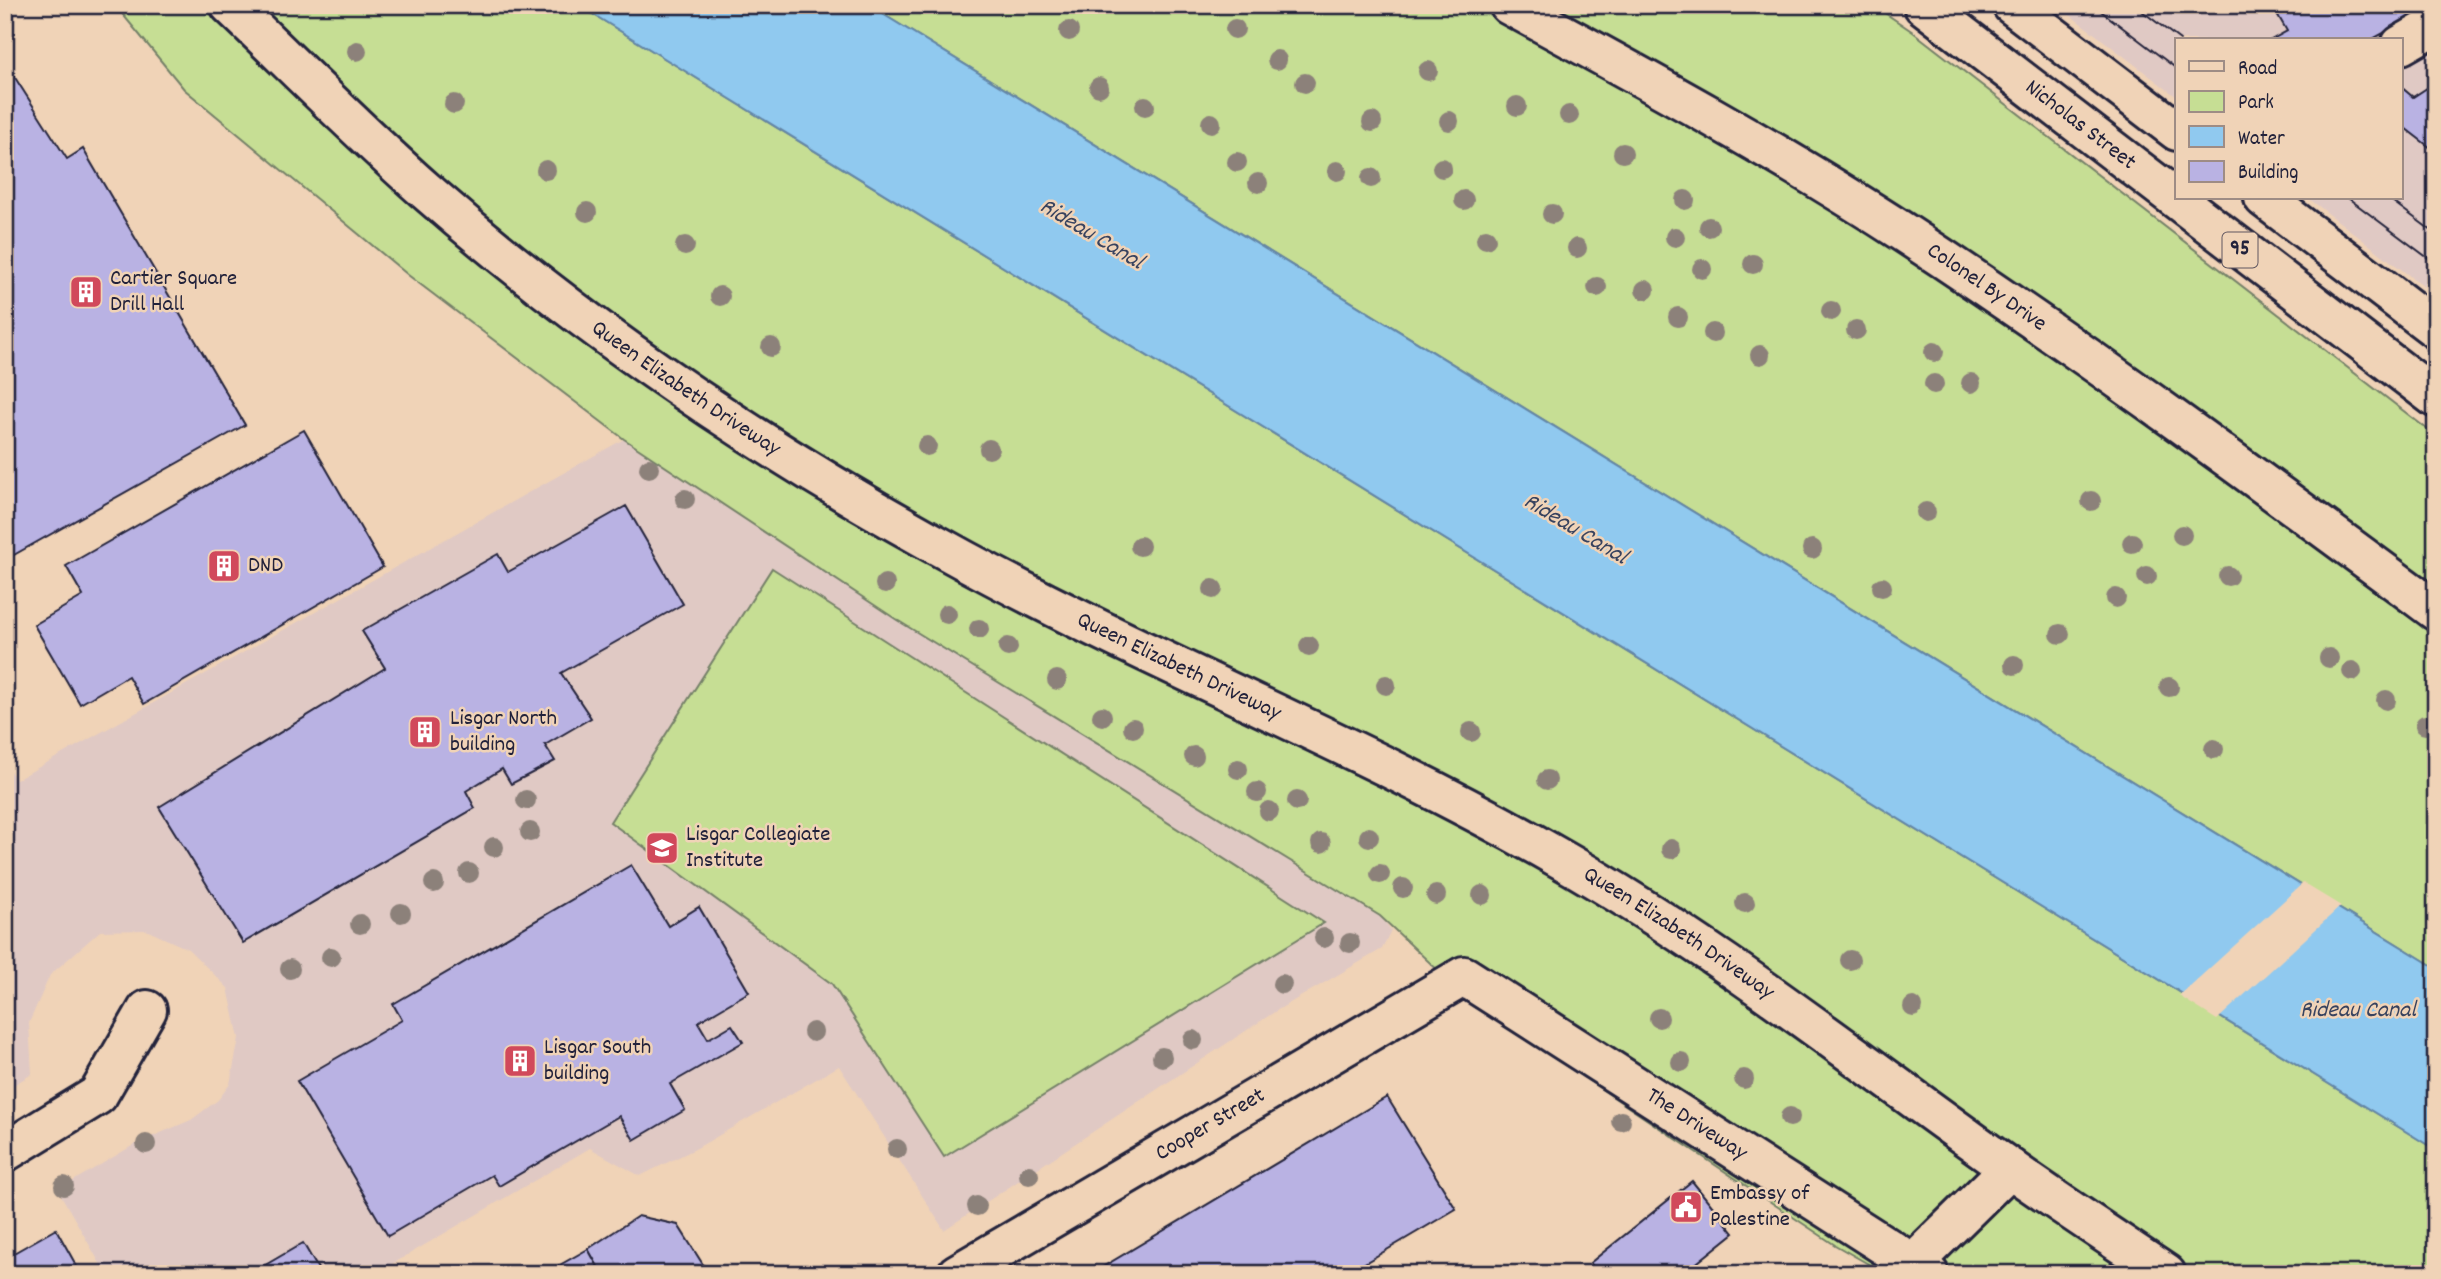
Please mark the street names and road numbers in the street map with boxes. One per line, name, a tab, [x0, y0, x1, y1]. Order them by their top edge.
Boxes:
street label: Nicholas Street	[2017, 72, 2143, 179]
road number: 95	[2222, 232, 2258, 268]
street label: Colonel By Drive	[1920, 235, 2053, 340]
street label: Queen Elizabeth Driveway	[584, 313, 787, 466]
street label: Queen Elizabeth Driveway	[1071, 604, 1287, 730]
street label: Queen Elizabeth Driveway	[1577, 859, 1781, 1009]
street label: Cooper Street	[1149, 1080, 1272, 1170]
street label: The Driveway	[1639, 1080, 1754, 1170]

